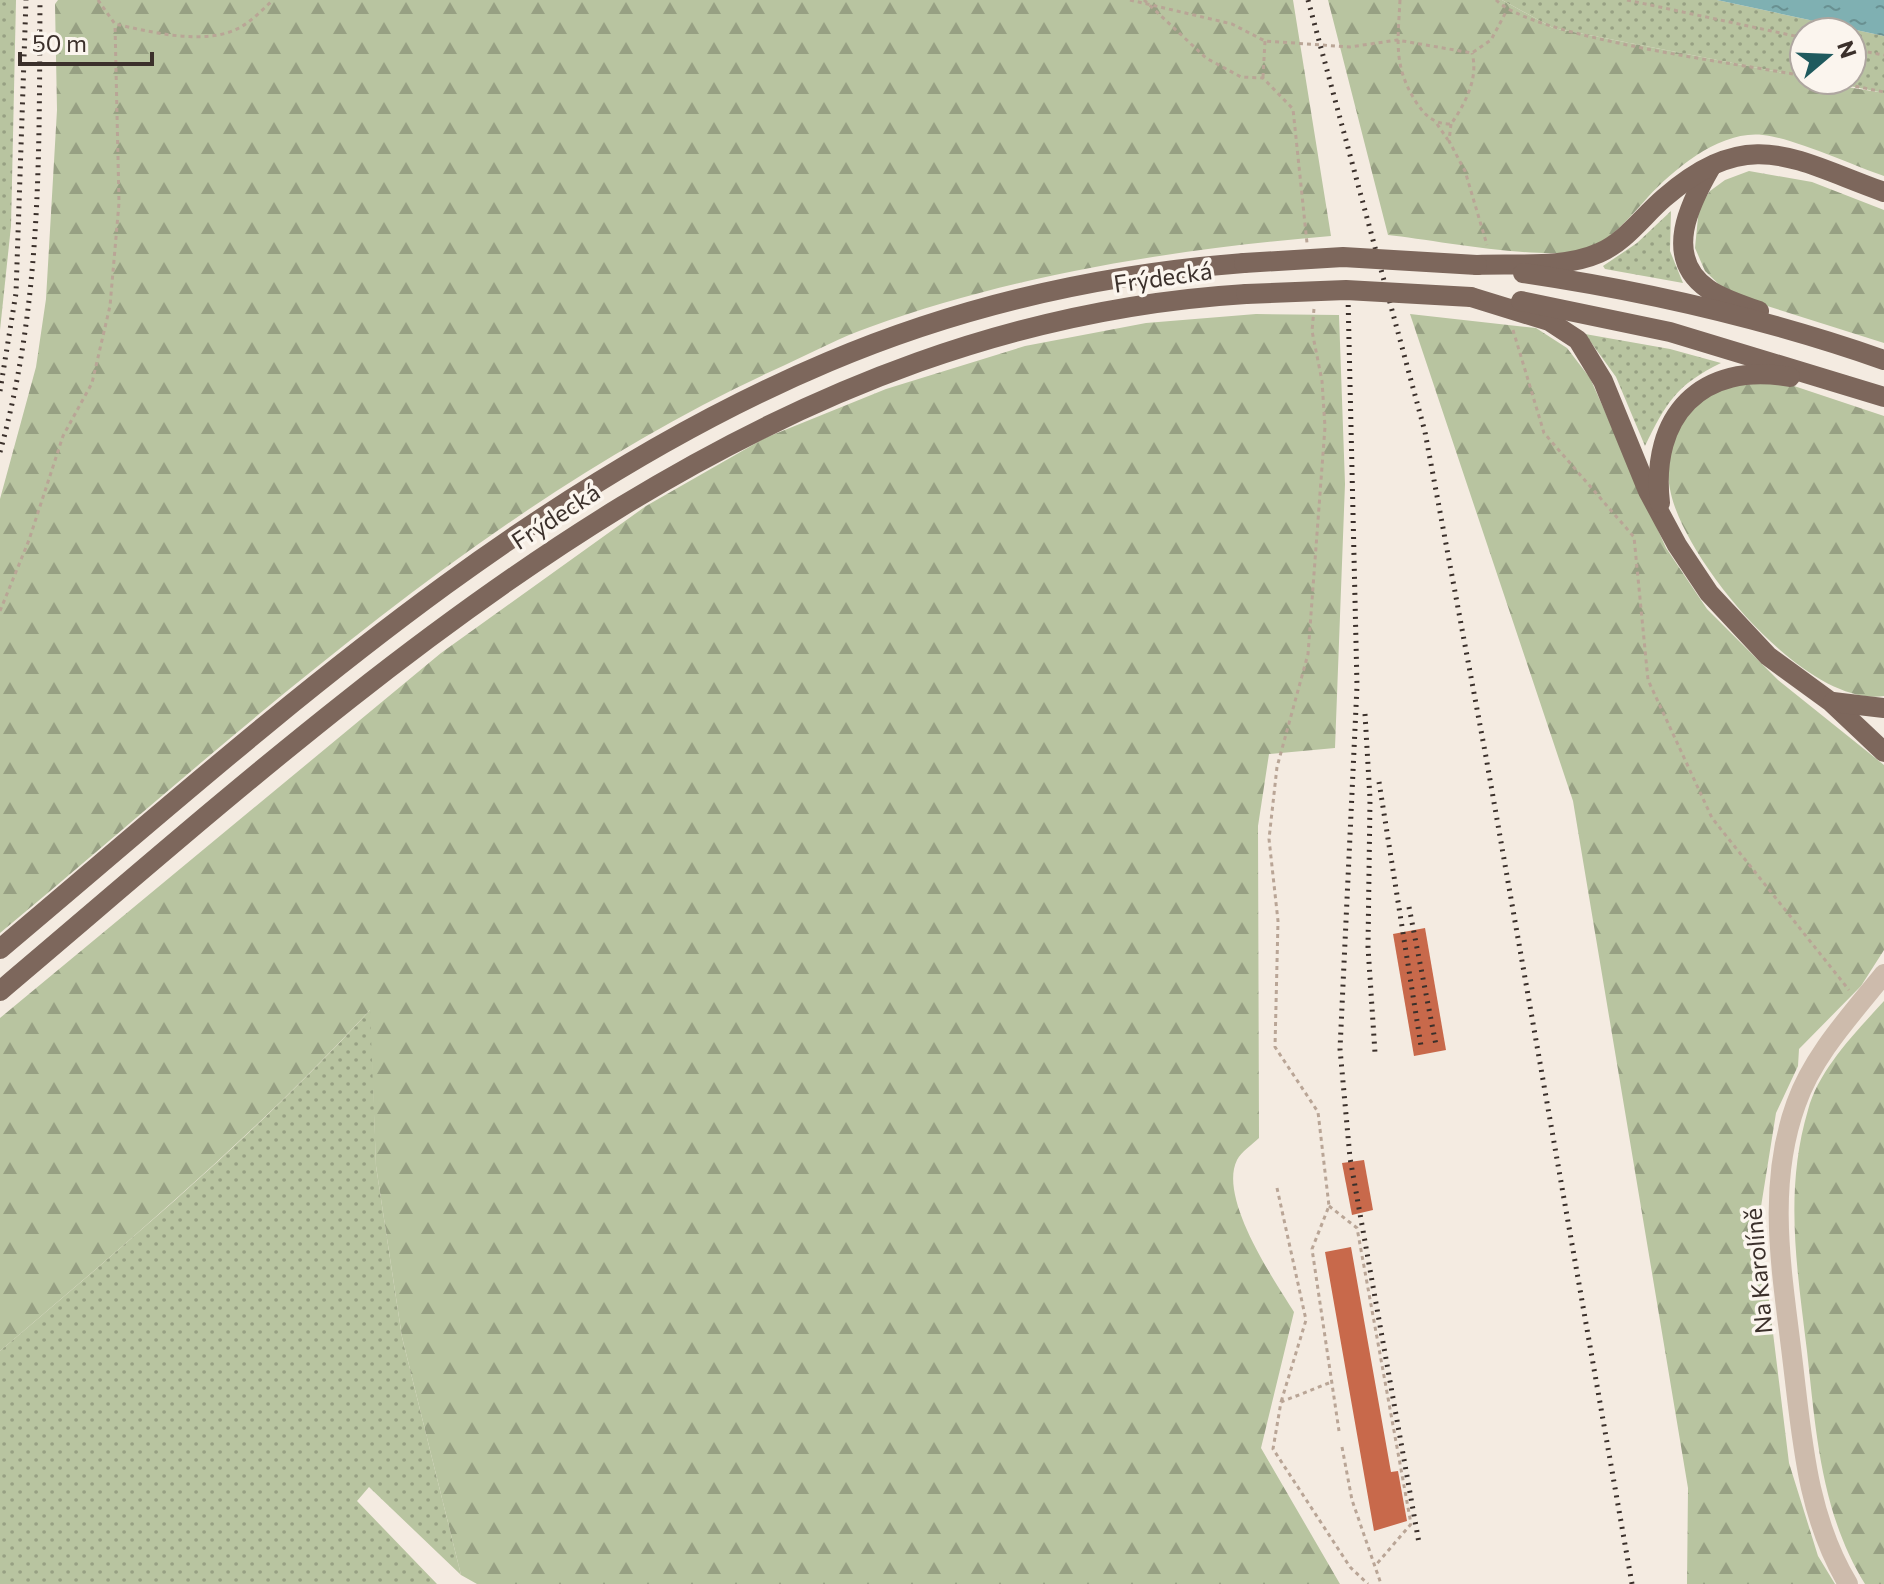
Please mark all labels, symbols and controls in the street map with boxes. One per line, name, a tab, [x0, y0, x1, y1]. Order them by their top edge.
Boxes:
scale bar	[20, 16, 152, 66]
north arrow	[1788, 16, 1868, 96]
text: 50 m	[32, 28, 87, 57]
text: N	[1832, 37, 1863, 62]
street label: Frýdecká	[1112, 255, 1214, 298]
street label: Frýdecká	[506, 477, 605, 555]
street label: Na Karolíně	[1738, 1207, 1777, 1335]

